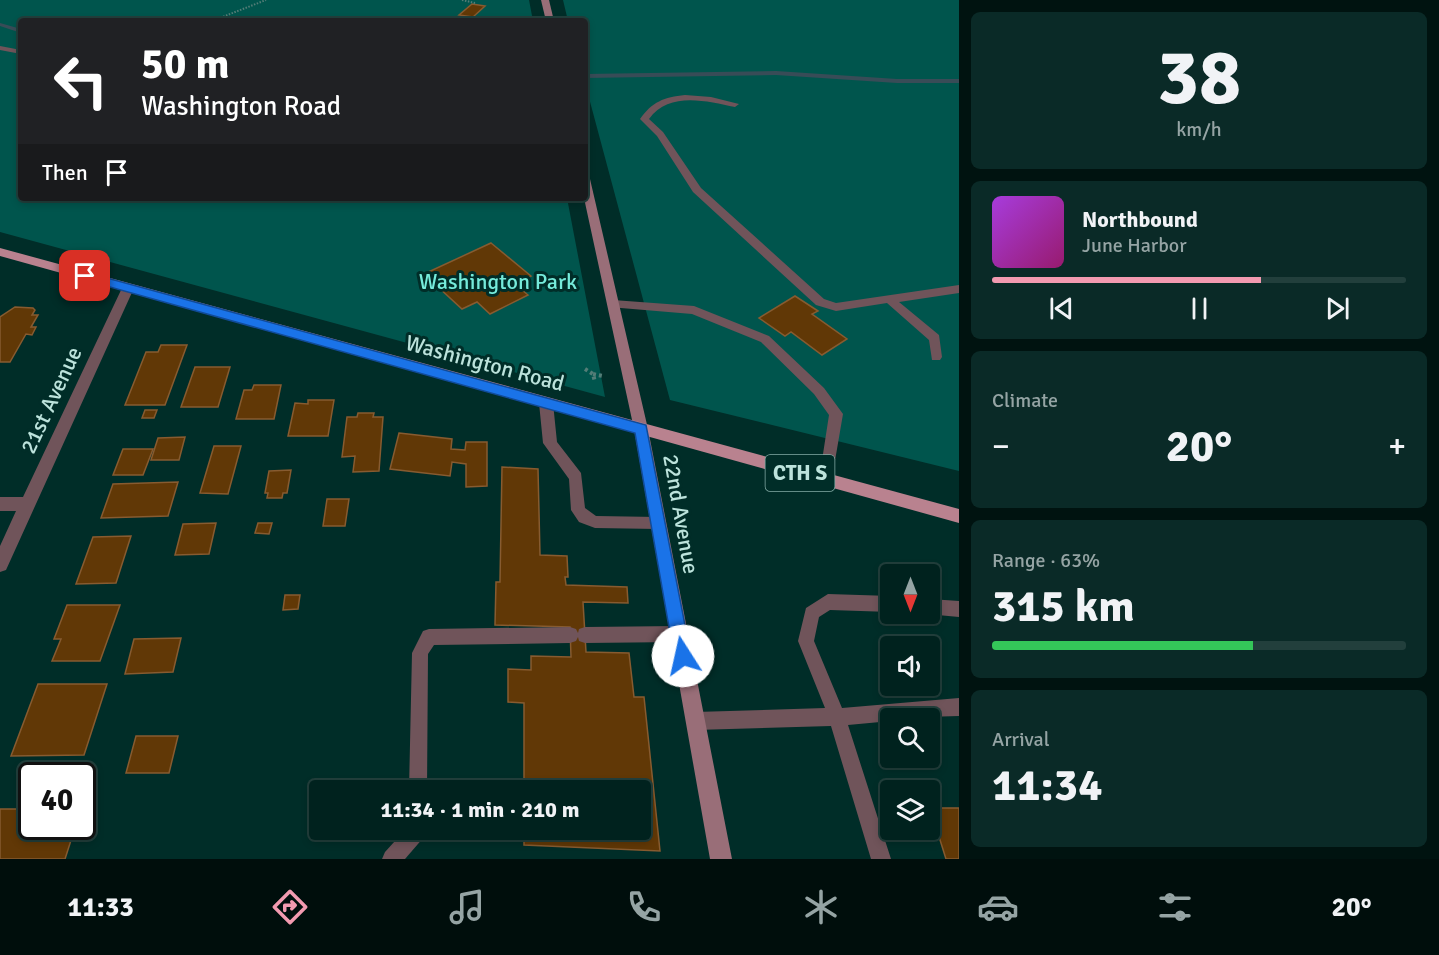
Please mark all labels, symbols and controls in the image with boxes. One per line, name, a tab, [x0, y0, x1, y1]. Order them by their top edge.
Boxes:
text: 38	[1157, 30, 1241, 126]
text: 50 m	[141, 39, 230, 90]
icon: left	[42, 42, 120, 120]
text: Washington Road	[141, 90, 341, 123]
text: km/h	[1176, 117, 1222, 142]
icon: arrive	[100, 156, 133, 189]
text: Then	[42, 159, 88, 186]
text: Northbound	[1082, 206, 1198, 233]
text: June Harbor	[1082, 233, 1187, 258]
pin	[59, 250, 110, 301]
icon: arrive	[68, 259, 101, 292]
park label: Washington Park	[419, 268, 577, 295]
icon: previous	[1045, 292, 1078, 325]
icon: pause	[1183, 292, 1216, 325]
icon: next	[1321, 292, 1354, 325]
street label: Washington Road	[403, 329, 567, 397]
street label: 21st Avenue	[15, 342, 87, 458]
text: Climate	[992, 388, 1058, 413]
text: 20°	[1166, 419, 1232, 474]
text: −	[992, 426, 1010, 467]
text: +	[1388, 426, 1406, 467]
street label: 22nd Avenue	[657, 452, 705, 576]
road number: CTH S	[766, 455, 834, 491]
text: Range · 63%	[992, 548, 1100, 573]
north arrow	[880, 564, 940, 624]
map controls	[880, 564, 940, 840]
text: 315 km	[992, 579, 1135, 634]
position arrow	[651, 624, 715, 688]
button: sound	[880, 636, 940, 696]
button: search	[880, 708, 940, 768]
text: Arrival	[992, 727, 1050, 752]
text: 11:34	[992, 758, 1102, 813]
speed limit sign: 40	[18, 762, 96, 840]
button: layers	[880, 780, 940, 840]
text: 11:34 · 1 min · 210 m	[380, 796, 580, 823]
icon: directions	[269, 886, 311, 928]
icon: music	[446, 886, 488, 928]
icon: phone	[623, 886, 665, 928]
icon: climate	[800, 886, 842, 928]
icon: car	[977, 886, 1019, 928]
icon: filters	[1154, 886, 1196, 928]
text: 11:33	[68, 891, 134, 924]
text: 20°	[1331, 891, 1371, 924]

